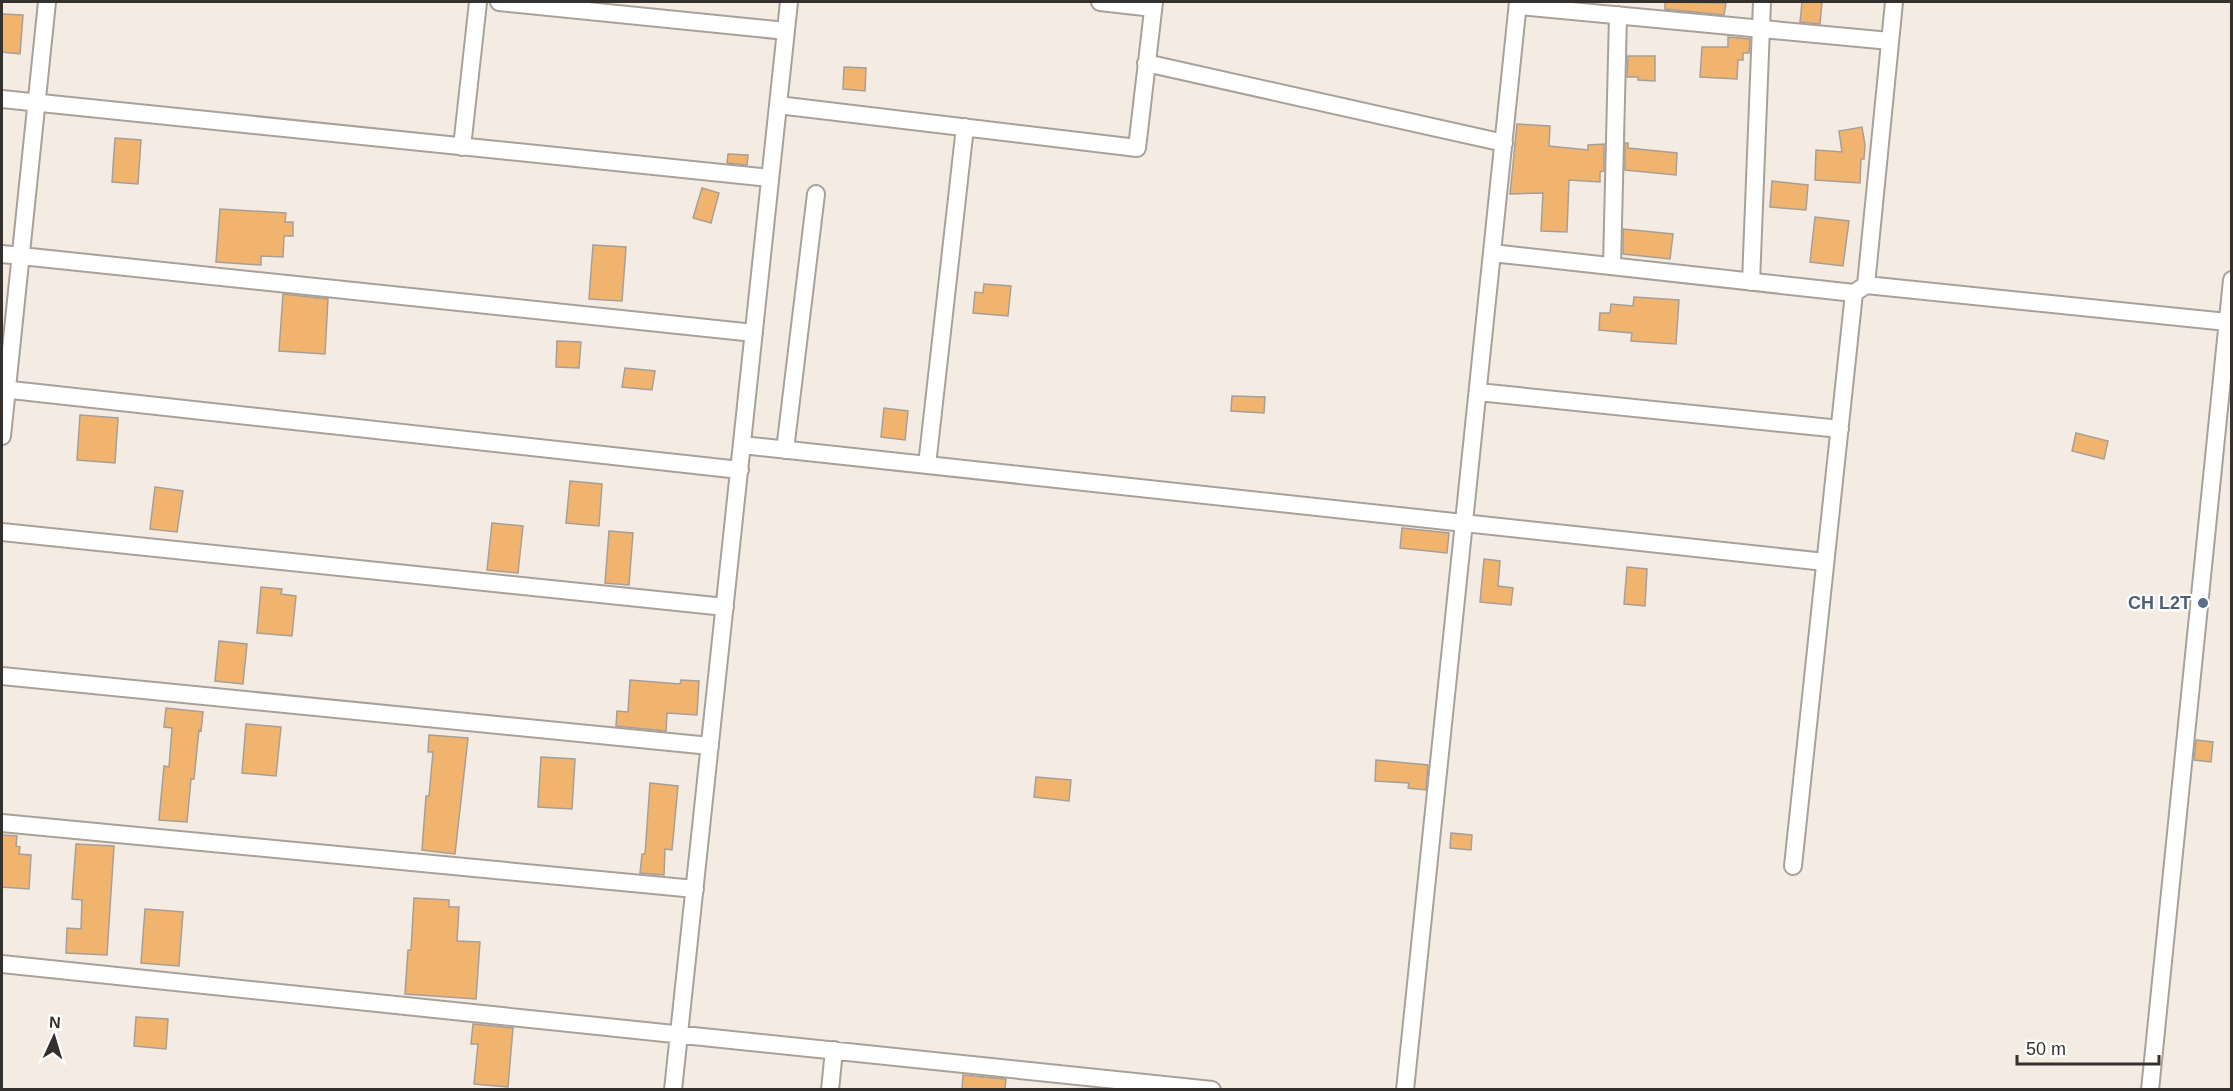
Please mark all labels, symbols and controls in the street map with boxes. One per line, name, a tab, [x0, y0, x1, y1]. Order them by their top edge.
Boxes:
place label: CH L2T	[2128, 593, 2191, 613]
marker: CH L2T	[2196, 596, 2210, 610]
north arrow	[24, 1007, 84, 1067]
text: N	[49, 1014, 61, 1031]
scale bar	[2017, 1028, 2160, 1066]
text: 50 m	[2026, 1039, 2066, 1059]

